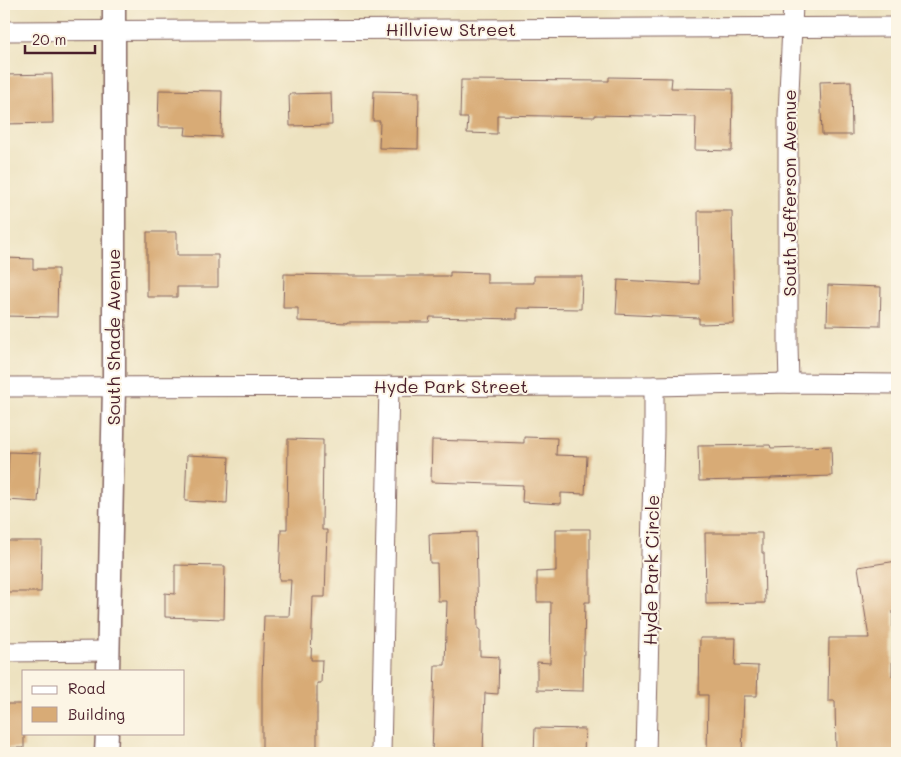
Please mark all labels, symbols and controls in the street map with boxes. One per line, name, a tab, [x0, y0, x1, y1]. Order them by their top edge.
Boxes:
street label: Hillview Street	[386, 17, 516, 41]
scale bar	[25, 22, 95, 54]
text: 20 m	[32, 29, 66, 49]
street label: South Jefferson Avenue	[777, 89, 801, 297]
street label: South Shade Avenue	[101, 249, 125, 425]
street label: Hyde Park Street	[374, 374, 528, 398]
street label: Hyde Park Circle	[638, 494, 664, 646]
legend	[22, 670, 185, 734]
text: Road	[68, 678, 105, 698]
text: Building	[68, 704, 125, 724]

